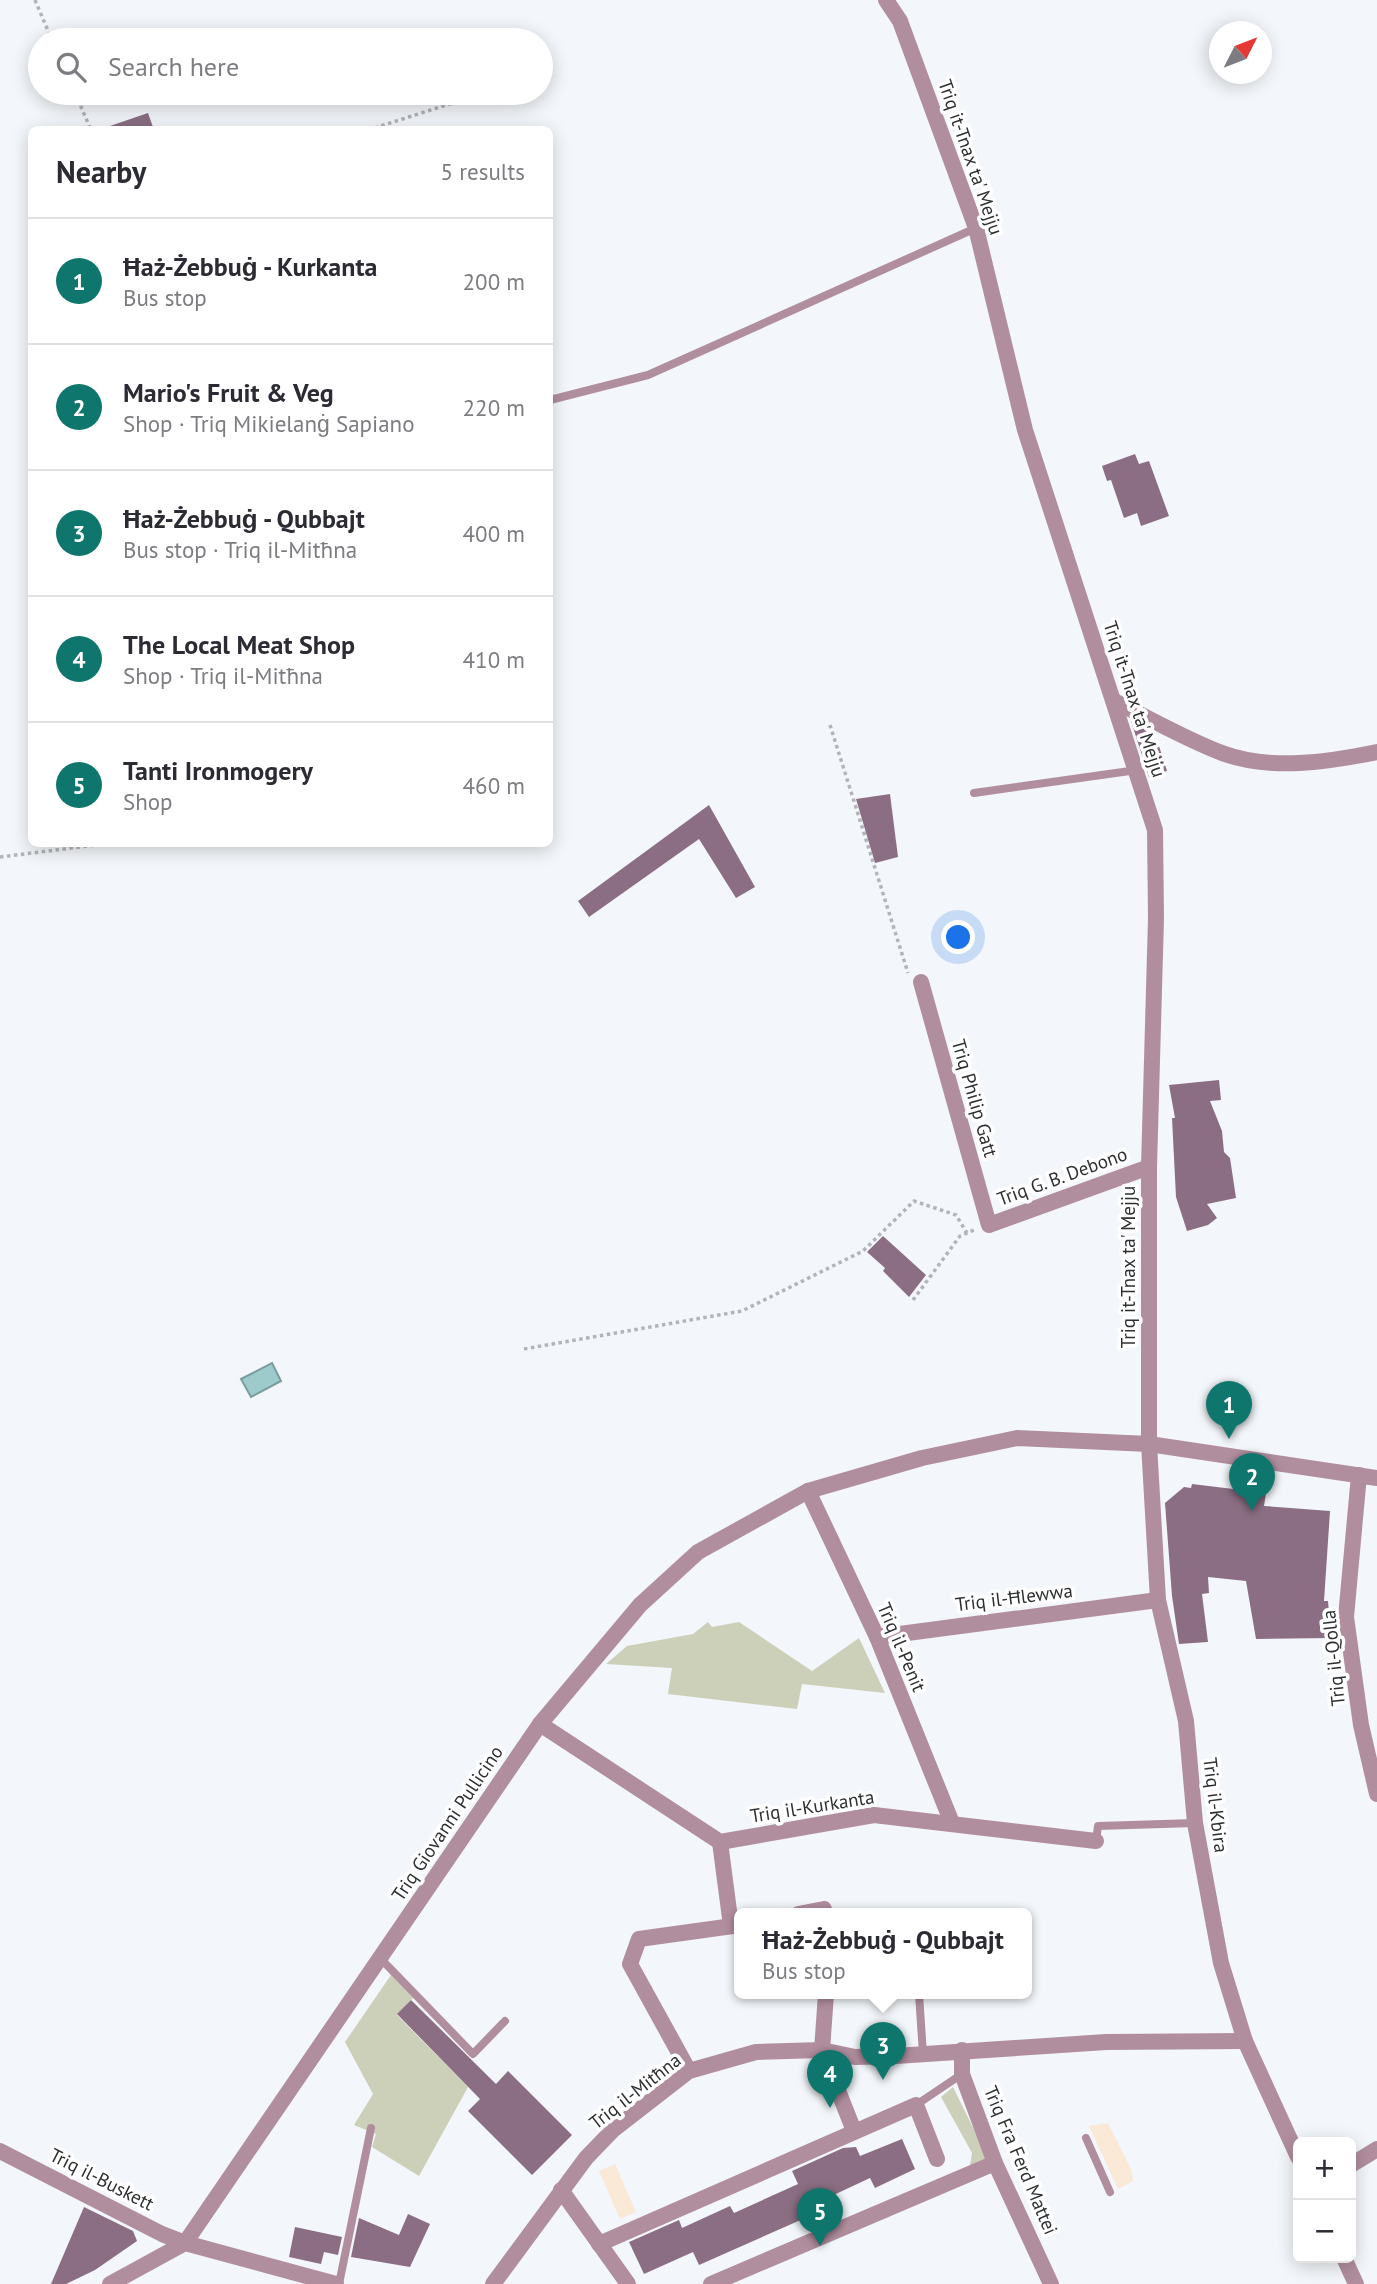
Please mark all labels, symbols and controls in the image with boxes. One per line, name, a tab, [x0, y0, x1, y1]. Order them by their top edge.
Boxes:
north arrow	[1209, 21, 1272, 84]
search box	[28, 28, 553, 105]
icon: search	[52, 48, 90, 86]
text: Search here	[108, 50, 239, 83]
street label: Triq it-Tnax ta' Mejju	[933, 76, 1009, 238]
text: Nearby	[56, 152, 146, 191]
text: 5 results	[441, 157, 525, 186]
text: Ħaż-Żebbuġ - Kurkanta	[123, 250, 377, 283]
text: 1	[72, 267, 86, 296]
text: 200 m	[463, 267, 525, 296]
text: Bus stop	[123, 283, 207, 312]
text: Mario's Fruit & Veg	[123, 376, 334, 409]
text: 2	[72, 393, 86, 422]
text: 220 m	[463, 393, 525, 422]
text: Shop · Triq Mikielanġ Sapiano	[123, 409, 415, 438]
text: Ħaż-Żebbuġ - Qubbajt	[123, 502, 365, 535]
text: 3	[72, 519, 86, 548]
text: 400 m	[463, 519, 525, 548]
text: Bus stop · Triq il-Mitħna	[123, 535, 357, 564]
street label: Triq it-Tnax ta' Mejju	[1098, 618, 1172, 780]
text: The Local Meat Shop	[123, 628, 355, 661]
text: 4	[72, 645, 86, 674]
text: 410 m	[463, 645, 525, 674]
text: Shop · Triq il-Mitħna	[123, 661, 323, 690]
text: Tanti Ironmogery	[123, 754, 313, 787]
text: 5	[72, 771, 86, 800]
text: 460 m	[463, 771, 525, 800]
text: Shop	[123, 787, 173, 816]
your location	[941, 920, 975, 954]
street label: Triq Philip Gatt	[947, 1036, 1003, 1160]
street label: Triq G. B. Debono	[994, 1141, 1130, 1211]
street label: Triq it-Tnax ta' Mejju	[1116, 1186, 1140, 1348]
pin: 1	[1206, 1381, 1252, 1439]
pin: 2	[1229, 1453, 1275, 1511]
street label: Triq il-Ħlewwa	[954, 1578, 1074, 1616]
street label: Triq il-Penit	[873, 1599, 932, 1696]
street label: Triq il-Qolla	[1316, 1609, 1350, 1707]
street label: Triq Giovanni Pullicino	[386, 1741, 508, 1905]
street label: Triq il-Kbira	[1198, 1756, 1234, 1854]
street label: Triq il-Kurkanta	[748, 1784, 876, 1828]
popup	[734, 1908, 1032, 1999]
text: Ħaż-Żebbuġ - Qubbajt	[762, 1923, 1004, 1956]
text: Bus stop	[762, 1956, 846, 1985]
pin: 3	[860, 2022, 906, 2080]
street label: Triq il-Mitħna	[584, 2048, 686, 2134]
pin: 4	[807, 2050, 853, 2108]
street label: Triq Fra Ferd Mattei	[979, 2082, 1063, 2238]
map controls	[1293, 2137, 1356, 2263]
button: +	[1293, 2137, 1356, 2200]
street label: Triq il-Buskett	[46, 2143, 159, 2216]
pin: 5	[797, 2188, 843, 2246]
button: −	[1293, 2200, 1356, 2263]

